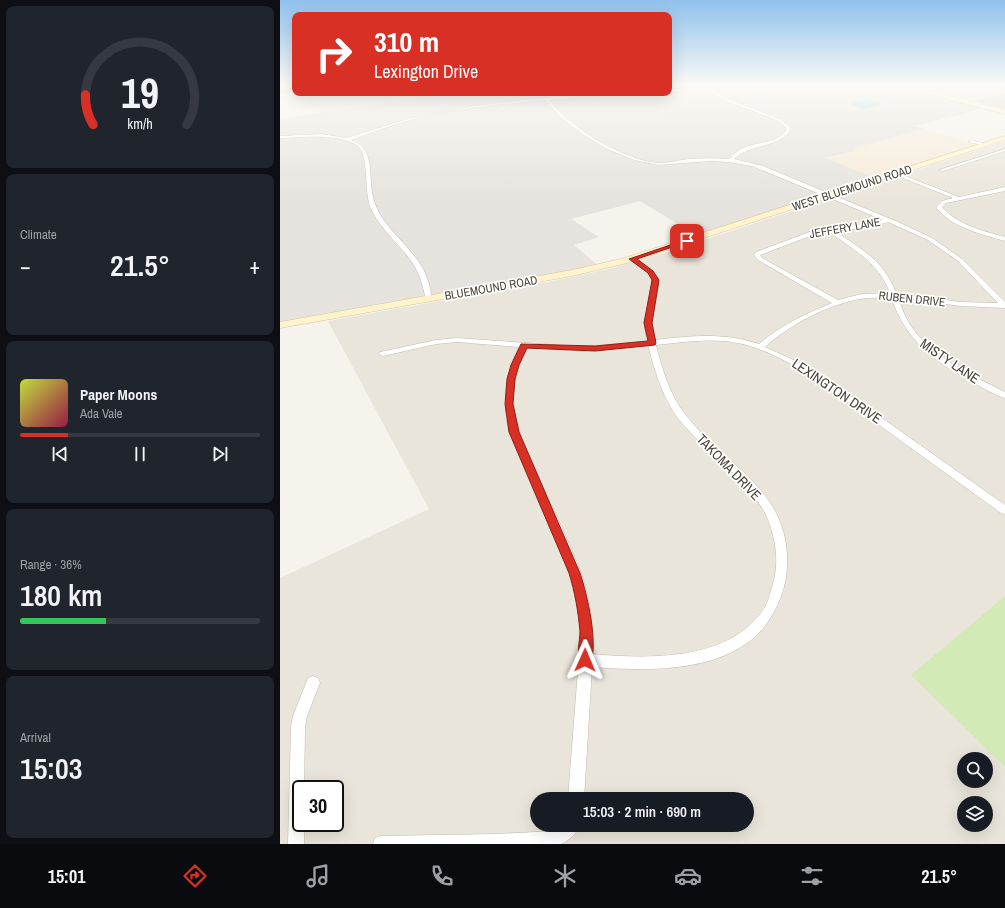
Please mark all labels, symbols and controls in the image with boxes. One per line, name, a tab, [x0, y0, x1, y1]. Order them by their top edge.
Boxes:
text: 310 m	[374, 23, 439, 61]
icon: right	[308, 28, 360, 80]
text: Lexington Drive	[374, 59, 478, 84]
text: 19	[121, 65, 159, 121]
text: km/h	[127, 113, 153, 132]
street label: WEST BLUEMOUND ROAD	[790, 161, 914, 215]
street label: JEFFERY LANE	[808, 214, 882, 242]
pin	[670, 224, 704, 258]
text: Climate	[20, 226, 57, 243]
icon: arrive	[676, 230, 698, 252]
text: 21.5°	[110, 245, 170, 285]
text: −	[20, 251, 31, 281]
text: +	[249, 251, 260, 281]
street label: BLUEMOUND ROAD	[443, 272, 539, 304]
street label: RUBEN DRIVE	[878, 288, 946, 310]
street label: MISTY LANE	[917, 335, 983, 387]
street label: LEXINGTON DRIVE	[789, 354, 885, 428]
text: Paper Moons	[80, 384, 157, 405]
text: Ada Vale	[80, 405, 122, 422]
street label: TAKOMA DRIVE	[693, 430, 765, 504]
icon: previous	[49, 443, 71, 465]
icon: pause	[129, 443, 151, 465]
icon: next	[209, 443, 231, 465]
text: Range · 36%	[20, 556, 82, 573]
text: 180 km	[20, 575, 102, 615]
position arrow	[564, 639, 606, 681]
text: Arrival	[20, 729, 51, 746]
text: 15:03	[20, 748, 82, 788]
map controls	[957, 752, 993, 832]
button: search	[957, 752, 993, 788]
speed limit sign: 30	[292, 780, 344, 832]
button: layers	[957, 796, 993, 832]
text: 15:03 · 2 min · 690 m	[583, 801, 701, 822]
icon: directions	[181, 862, 209, 890]
icon: music	[304, 862, 332, 890]
icon: phone	[428, 862, 456, 890]
icon: climate	[551, 862, 579, 890]
icon: car	[674, 862, 702, 890]
icon: filters	[798, 862, 826, 890]
text: 15:01	[48, 864, 85, 889]
text: 21.5°	[921, 864, 957, 889]

